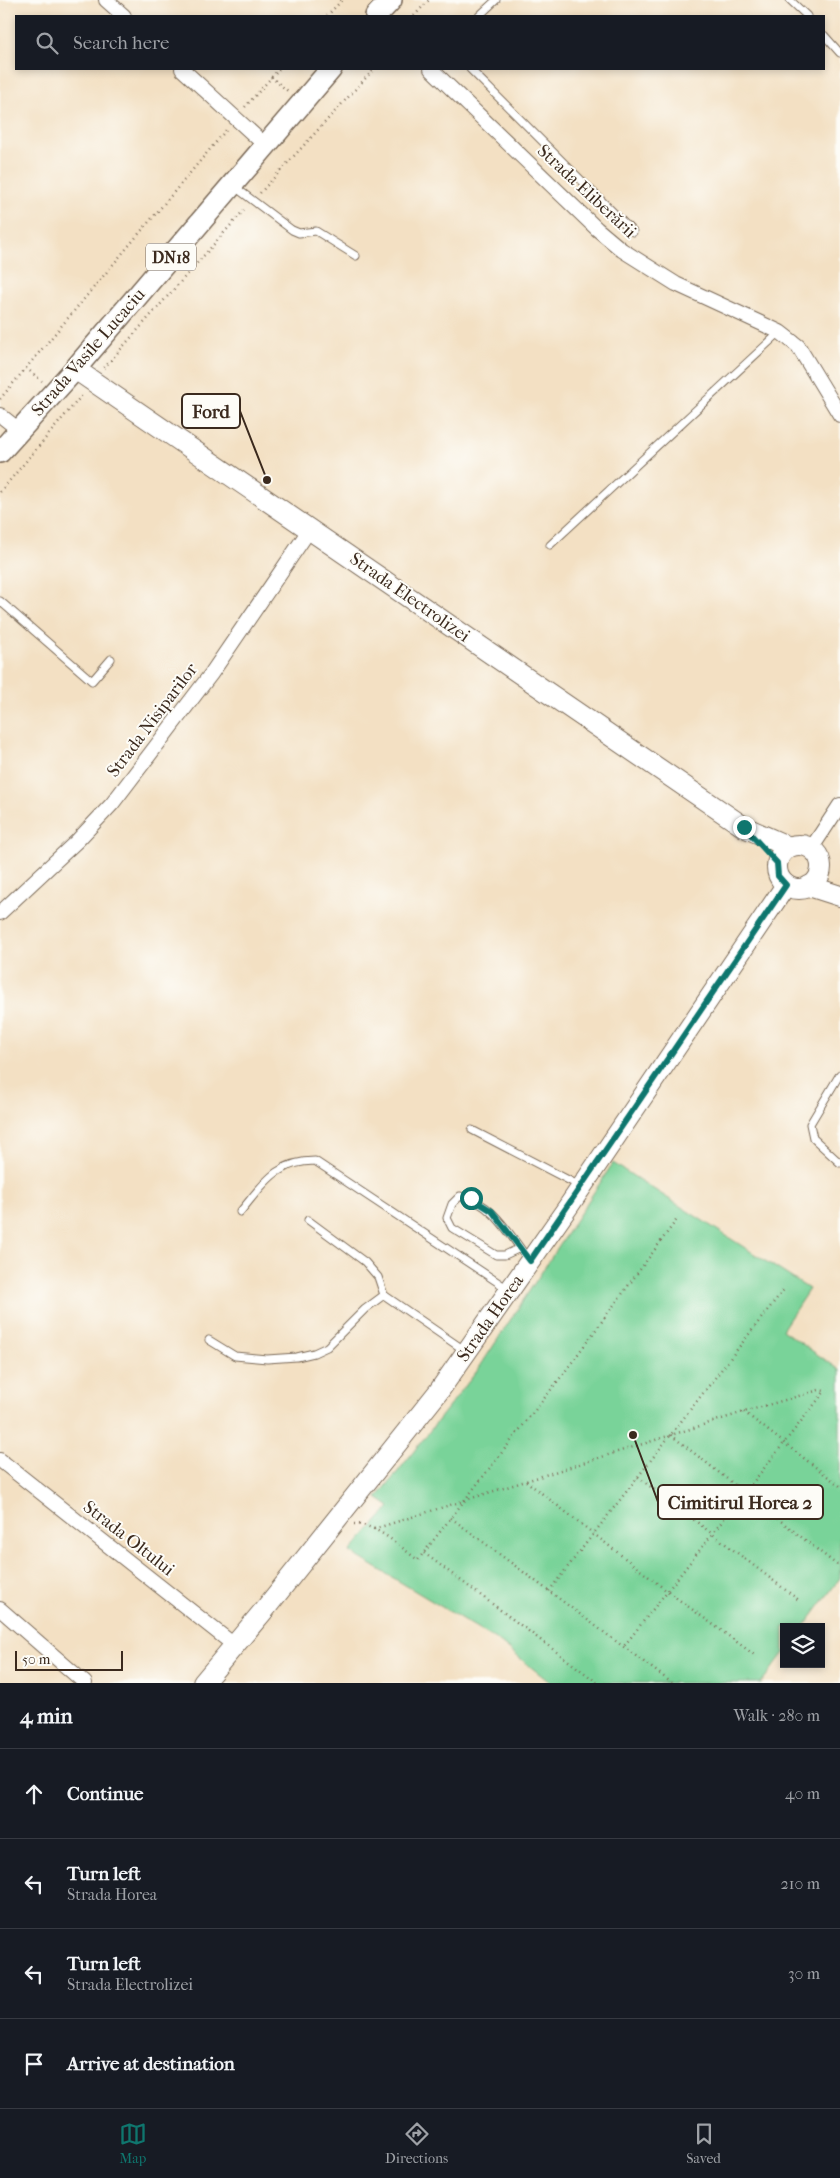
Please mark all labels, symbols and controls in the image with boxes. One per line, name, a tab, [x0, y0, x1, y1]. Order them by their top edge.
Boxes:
search box	[15, 15, 825, 70]
icon: search	[33, 29, 61, 57]
text: Search here	[73, 32, 169, 54]
street label: Strada Eliberării	[533, 140, 641, 243]
road number: DN18	[146, 243, 196, 270]
street label: Strada Vasile Lucaciu	[27, 284, 150, 421]
callout: Ford	[182, 394, 240, 428]
text: Ford	[191, 401, 231, 423]
street label: Strada Electrolizei	[346, 548, 474, 647]
street label: Strada Nisiparilor	[103, 659, 202, 781]
route end	[733, 816, 756, 839]
route start	[460, 1187, 483, 1210]
street label: Strada Horea	[453, 1270, 528, 1366]
callout: Cimitirul Horea 2	[658, 1485, 823, 1519]
text: Cimitirul Horea 2	[668, 1492, 812, 1514]
street label: Strada Oltului	[79, 1496, 179, 1581]
map controls	[780, 1623, 825, 1668]
button: layers	[780, 1623, 825, 1668]
scale bar	[15, 1648, 122, 1671]
text: 50 m	[22, 1651, 50, 1668]
text: 4 min	[20, 1704, 73, 1728]
text: Walk · 280 m	[733, 1706, 820, 1725]
icon: ahead	[20, 1780, 48, 1808]
text: Continue	[67, 1783, 143, 1805]
text: 40 m	[785, 1784, 820, 1803]
text: Turn left	[67, 1863, 141, 1885]
icon: left	[20, 1870, 48, 1898]
text: 210 m	[781, 1874, 820, 1893]
text: Strada Horea	[67, 1885, 157, 1904]
text: Turn left	[67, 1953, 141, 1975]
icon: left	[20, 1960, 48, 1988]
text: 30 m	[788, 1964, 820, 1983]
text: Strada Electrolizei	[67, 1975, 193, 1994]
icon: arrive	[20, 2050, 48, 2078]
text: Arrive at destination	[67, 2053, 235, 2075]
tab: Map	[119, 2120, 147, 2167]
tab: Directions	[385, 2120, 448, 2167]
tab: Saved	[686, 2120, 721, 2167]

